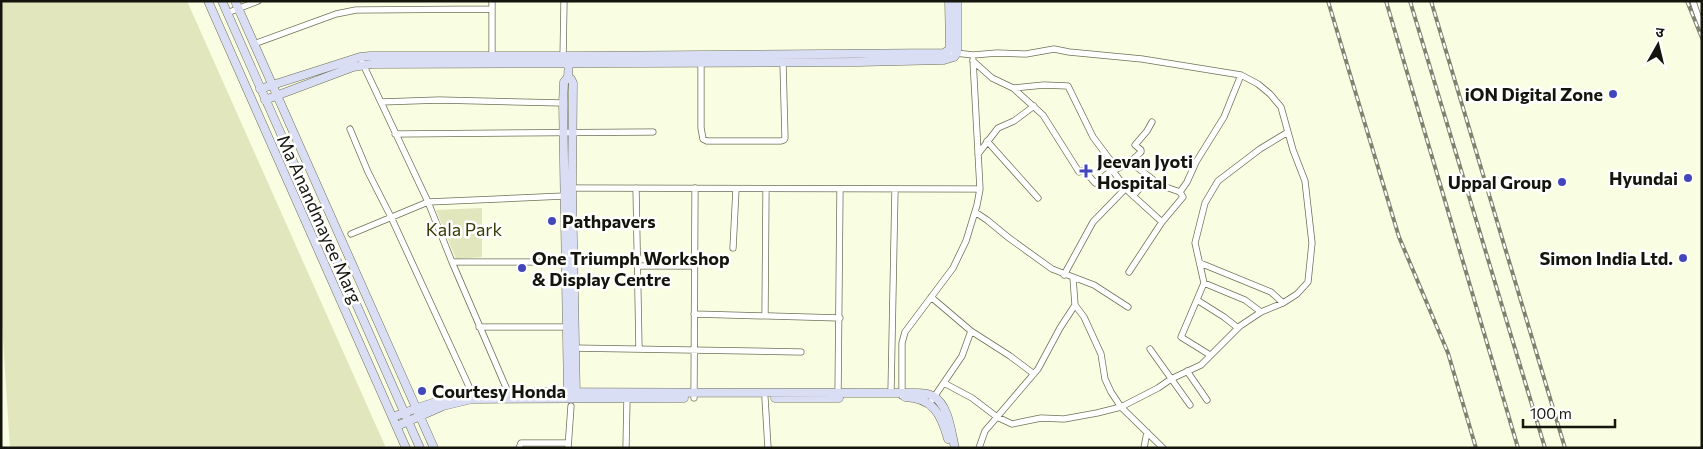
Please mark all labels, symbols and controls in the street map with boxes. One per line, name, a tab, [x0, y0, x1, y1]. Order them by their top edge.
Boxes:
north arrow	[1633, 20, 1683, 70]
text: उ	[1655, 23, 1666, 41]
place label: iON Digital Zone	[1465, 83, 1603, 105]
marker: iON Digital Zone	[1607, 88, 1619, 100]
street label: Ma Anandmayee Marg	[273, 131, 367, 307]
place label: Jeevan Jyoti Hospital	[1097, 150, 1193, 193]
marker: Jeevan Jyoti Hospital	[1079, 164, 1093, 178]
place label: Hyundai	[1609, 167, 1678, 189]
place label: Uppal Group	[1448, 171, 1552, 193]
marker: Hyundai	[1682, 172, 1694, 184]
marker: Uppal Group	[1556, 176, 1568, 188]
place label: Pathpavers	[562, 210, 656, 232]
marker: Pathpavers	[546, 215, 558, 227]
park label: Kala Park	[426, 218, 503, 240]
place label: One Triumph Workshop & Display Centre	[532, 247, 730, 290]
place label: Simon India Ltd.	[1540, 247, 1673, 269]
marker: Simon India Ltd.	[1677, 252, 1689, 264]
marker: One Triumph Workshop & Display Centre	[516, 262, 528, 274]
place label: Courtesy Honda	[432, 380, 566, 402]
marker: Courtesy Honda	[416, 385, 428, 397]
scale bar	[1523, 396, 1616, 428]
text: 100 m	[1530, 404, 1572, 422]

